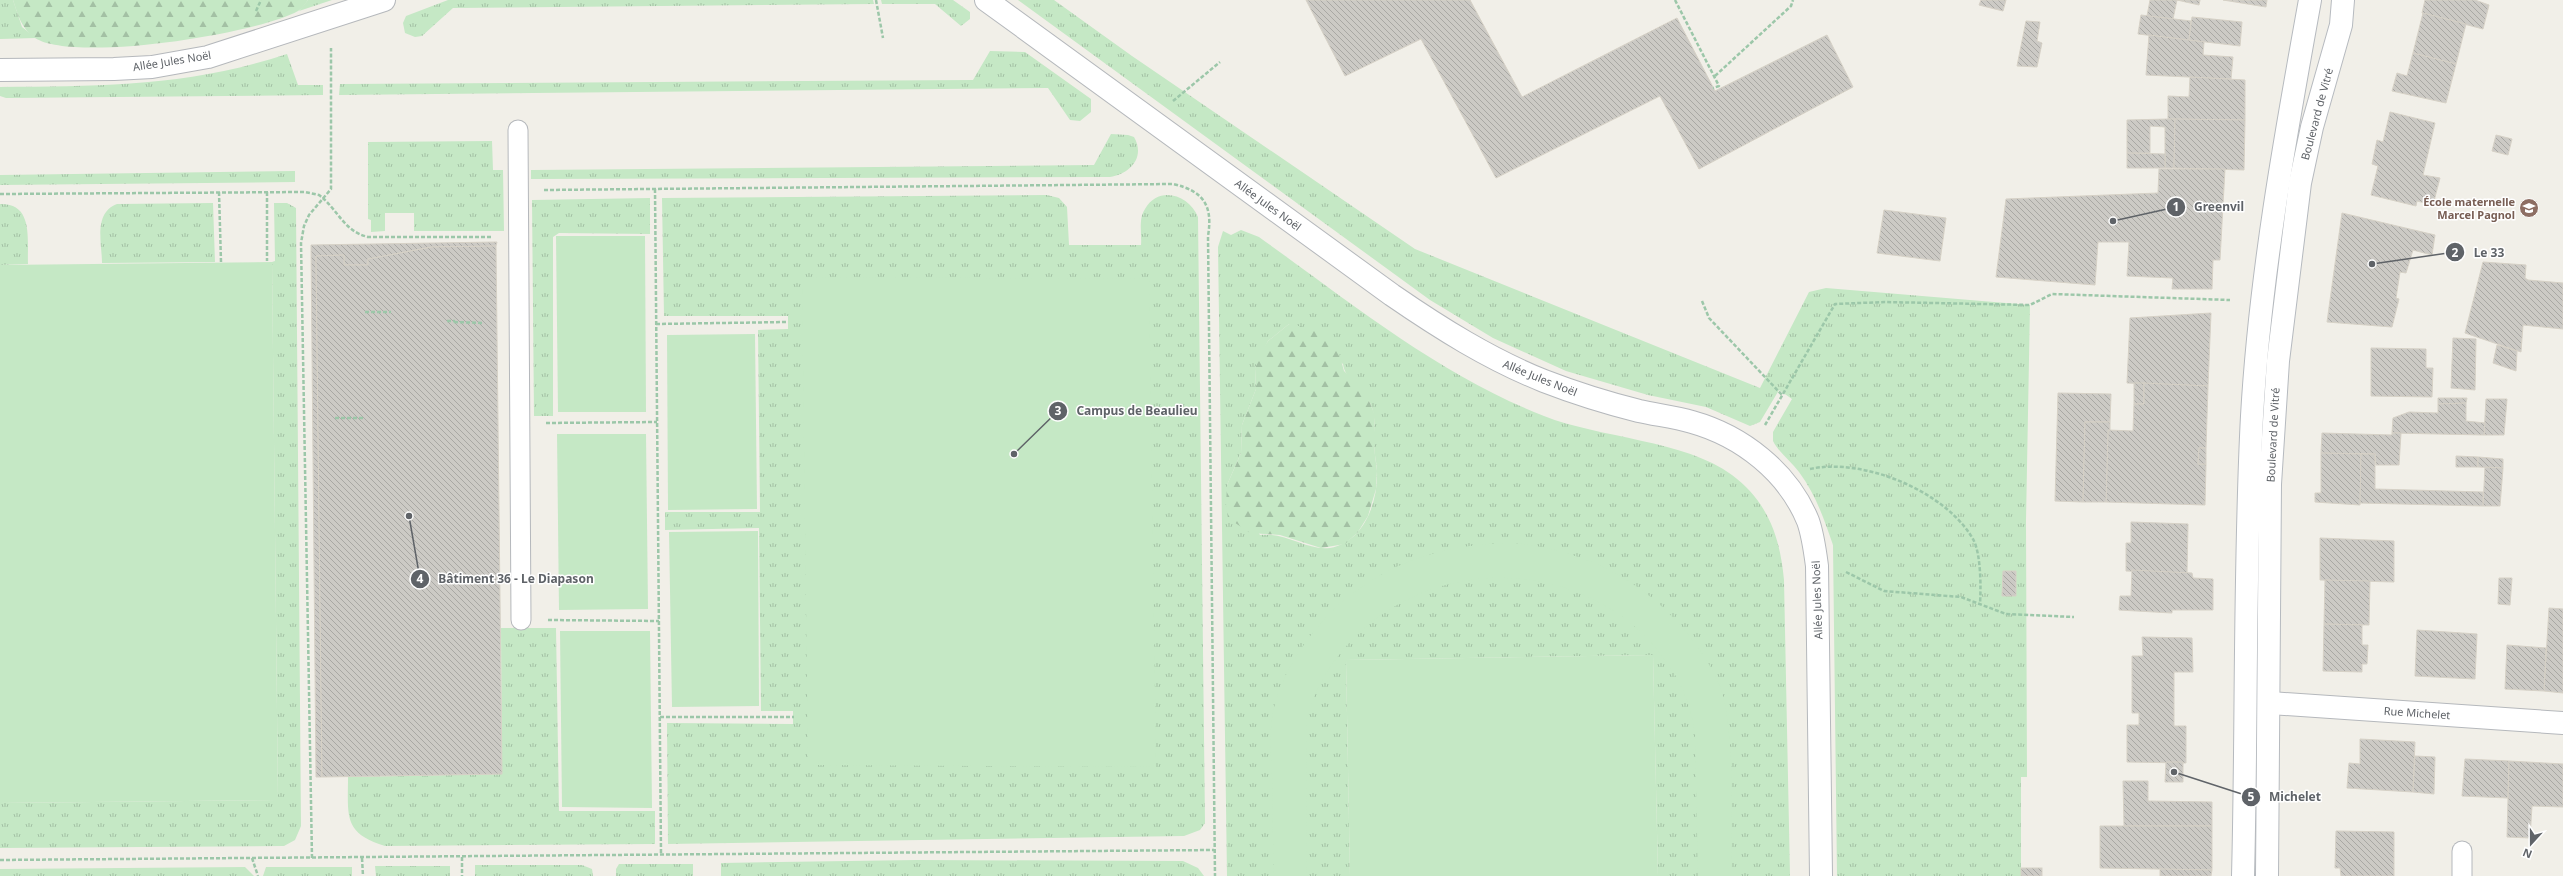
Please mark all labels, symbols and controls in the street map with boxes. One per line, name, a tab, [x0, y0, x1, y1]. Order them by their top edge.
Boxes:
street label: Allée Jules Noël	[132, 47, 212, 74]
street label: Boulevard de Vitré	[2297, 66, 2336, 162]
street label: Allée Jules Noël	[1232, 175, 1305, 234]
place label: École maternelle Marcel Pagnol	[2423, 194, 2515, 222]
callout: Greenvil	[2166, 195, 2252, 219]
school or university icon: École maternelle Marcel Pagnol	[2518, 197, 2540, 219]
text: 1	[2173, 198, 2179, 215]
text: Greenvil	[2194, 198, 2244, 215]
callout: Le 33	[2445, 240, 2512, 264]
text: 2	[2452, 244, 2459, 261]
text: Le 33	[2474, 244, 2504, 261]
street label: Allée Jules Noël	[1501, 356, 1580, 399]
street label: Boulevard de Vitré	[2263, 387, 2282, 483]
callout: Campus de Beaulieu	[1048, 399, 1205, 423]
text: 3	[1055, 402, 1062, 419]
text: Campus de Beaulieu	[1076, 402, 1198, 419]
street label: Allée Jules Noël	[1808, 560, 1825, 640]
callout: Bâtiment 36 - Le Diapason	[410, 567, 602, 591]
text: 4	[417, 570, 424, 587]
text: Bâtiment 36 - Le Diapason	[438, 570, 594, 587]
street label: Rue Michelet	[2383, 703, 2451, 722]
callout: Michelet	[2241, 785, 2329, 809]
text: 5	[2248, 788, 2255, 805]
text: Michelet	[2269, 788, 2321, 805]
north arrow	[2511, 824, 2551, 864]
text: N	[2520, 845, 2534, 862]

